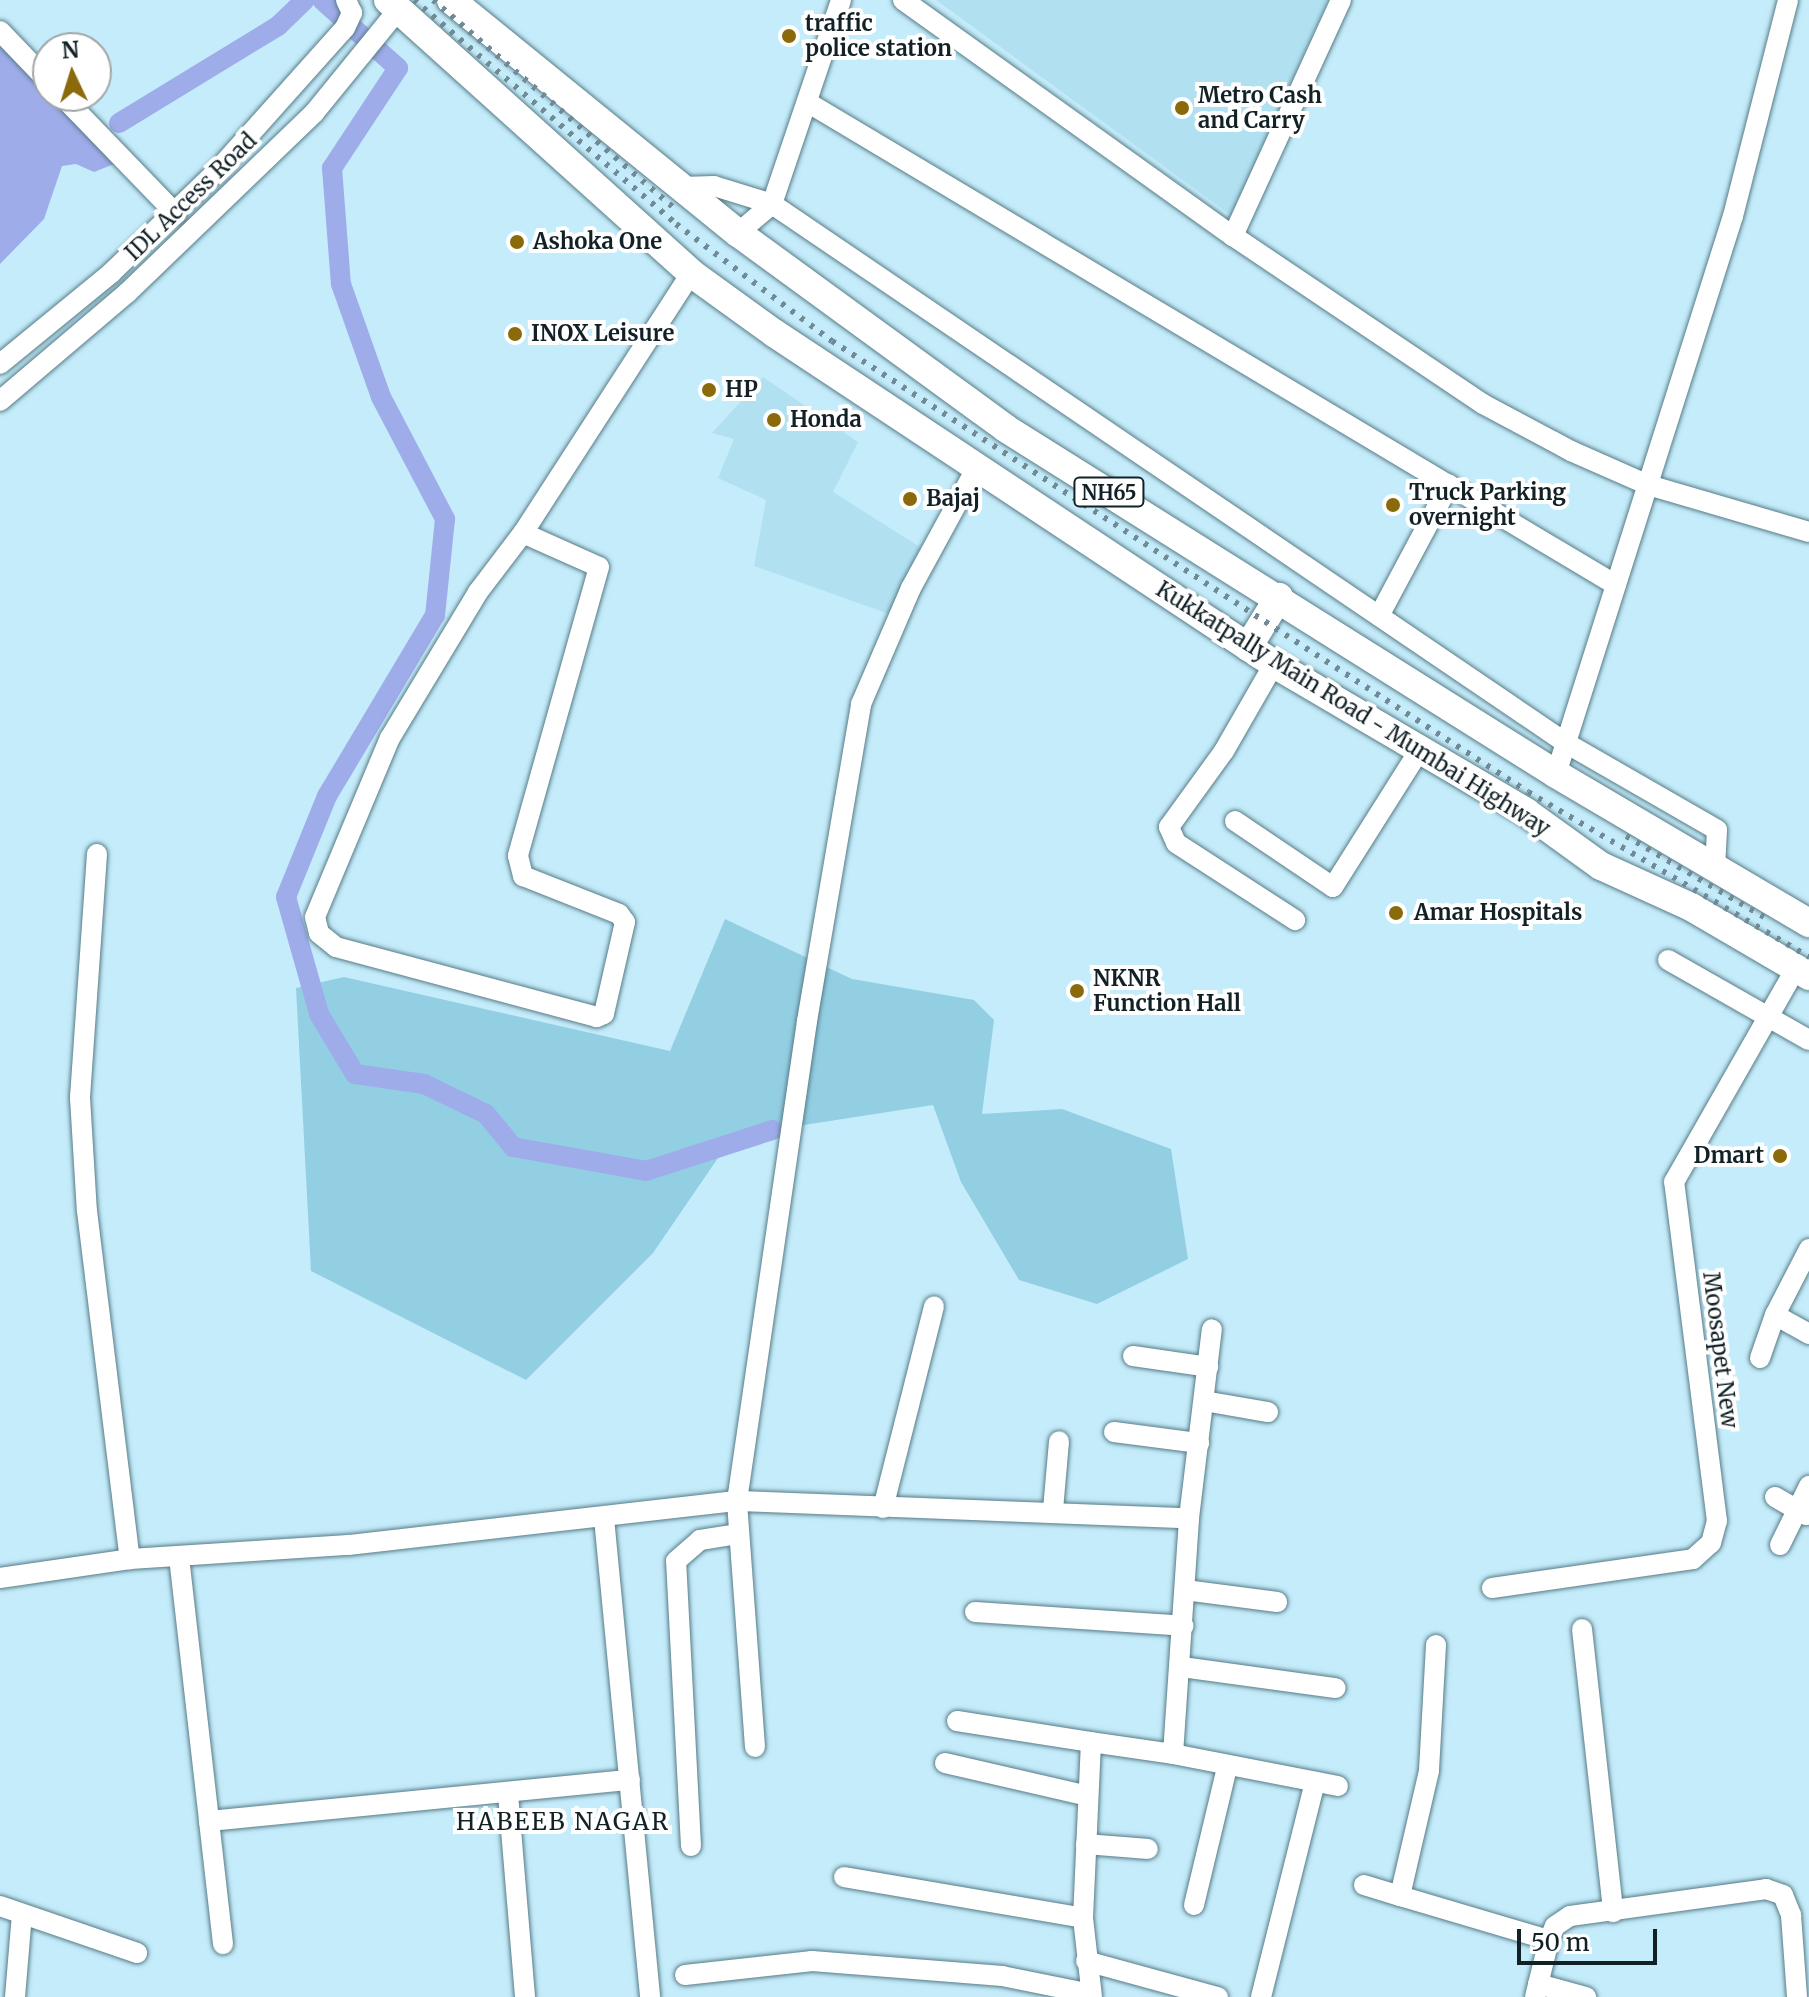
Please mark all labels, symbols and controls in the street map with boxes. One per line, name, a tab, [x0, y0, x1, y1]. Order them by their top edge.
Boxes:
place label: traffic police station	[805, 10, 952, 62]
marker: traffic police station	[780, 27, 798, 45]
north arrow	[32, 32, 112, 112]
text: N	[61, 35, 80, 65]
place label: Metro Cash and Carry	[1198, 82, 1322, 134]
marker: Metro Cash and Carry	[1173, 99, 1191, 117]
street label: IDL Access Road	[120, 128, 262, 266]
place label: Ashoka One	[533, 229, 662, 255]
marker: Ashoka One	[508, 233, 526, 251]
place label: INOX Leisure	[531, 321, 674, 347]
marker: INOX Leisure	[506, 325, 524, 343]
place label: HP	[725, 377, 758, 403]
marker: HP	[700, 381, 718, 399]
place label: Honda	[790, 407, 862, 433]
marker: Honda	[765, 411, 783, 429]
road number: NH65	[1073, 476, 1145, 508]
place label: Truck Parking overnight	[1409, 479, 1566, 530]
place label: Bajaj	[926, 486, 980, 512]
marker: Bajaj	[901, 490, 919, 508]
marker: Truck Parking overnight	[1384, 496, 1402, 514]
street label: Kukkatpally Main Road - Mumbai Highway	[1151, 576, 1555, 842]
place label: Amar Hospitals	[1414, 900, 1582, 926]
marker: Amar Hospitals	[1385, 902, 1407, 924]
place label: NKNR Function Hall	[1093, 965, 1241, 1016]
marker: NKNR Function Hall	[1068, 982, 1086, 1000]
place label: Dmart	[1694, 1143, 1764, 1169]
marker: Dmart	[1771, 1147, 1789, 1165]
street label: Moosapet New	[1697, 1270, 1743, 1430]
district label: HABEEB NAGAR	[456, 1808, 670, 1836]
scale bar	[1521, 1913, 1661, 1963]
text: 50 m	[1531, 1927, 1590, 1958]

